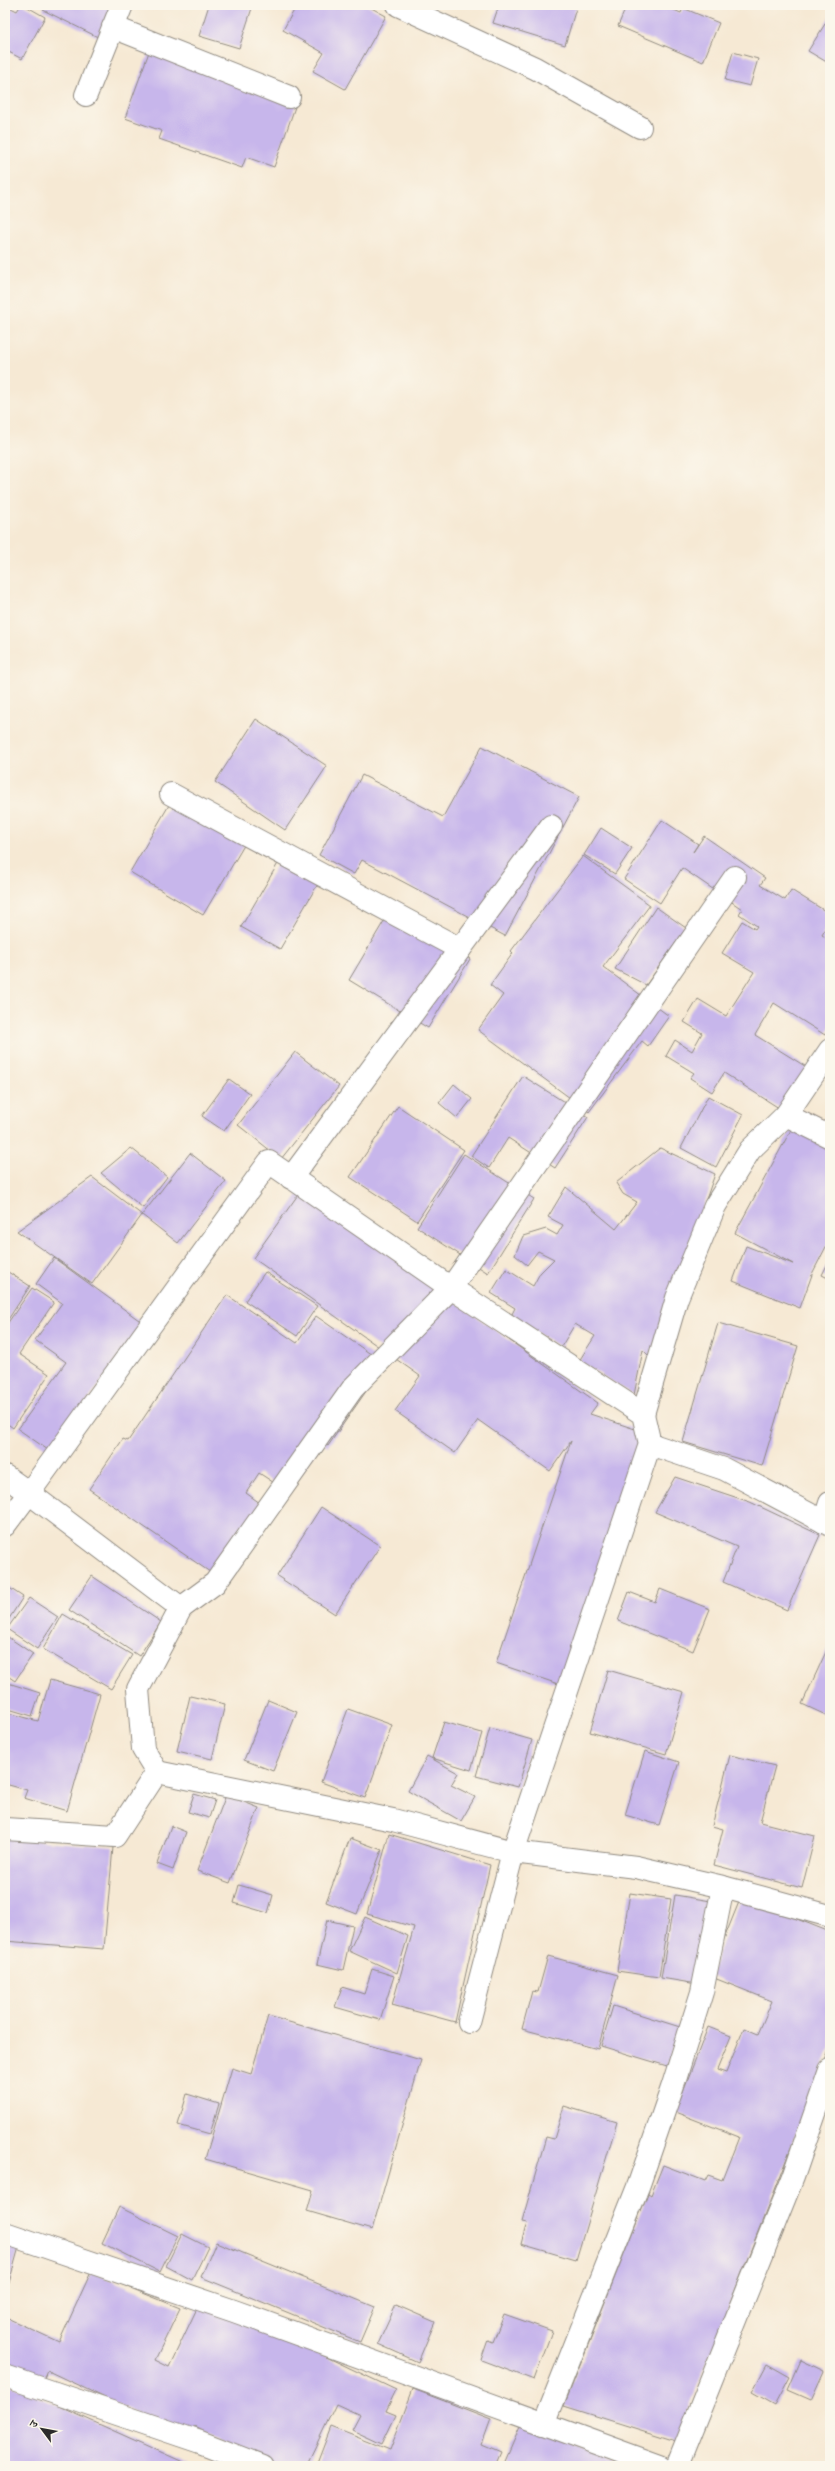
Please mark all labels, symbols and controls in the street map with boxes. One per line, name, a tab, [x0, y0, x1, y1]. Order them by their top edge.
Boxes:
north arrow	[22, 2409, 62, 2449]
text: उ	[26, 2417, 43, 2431]

